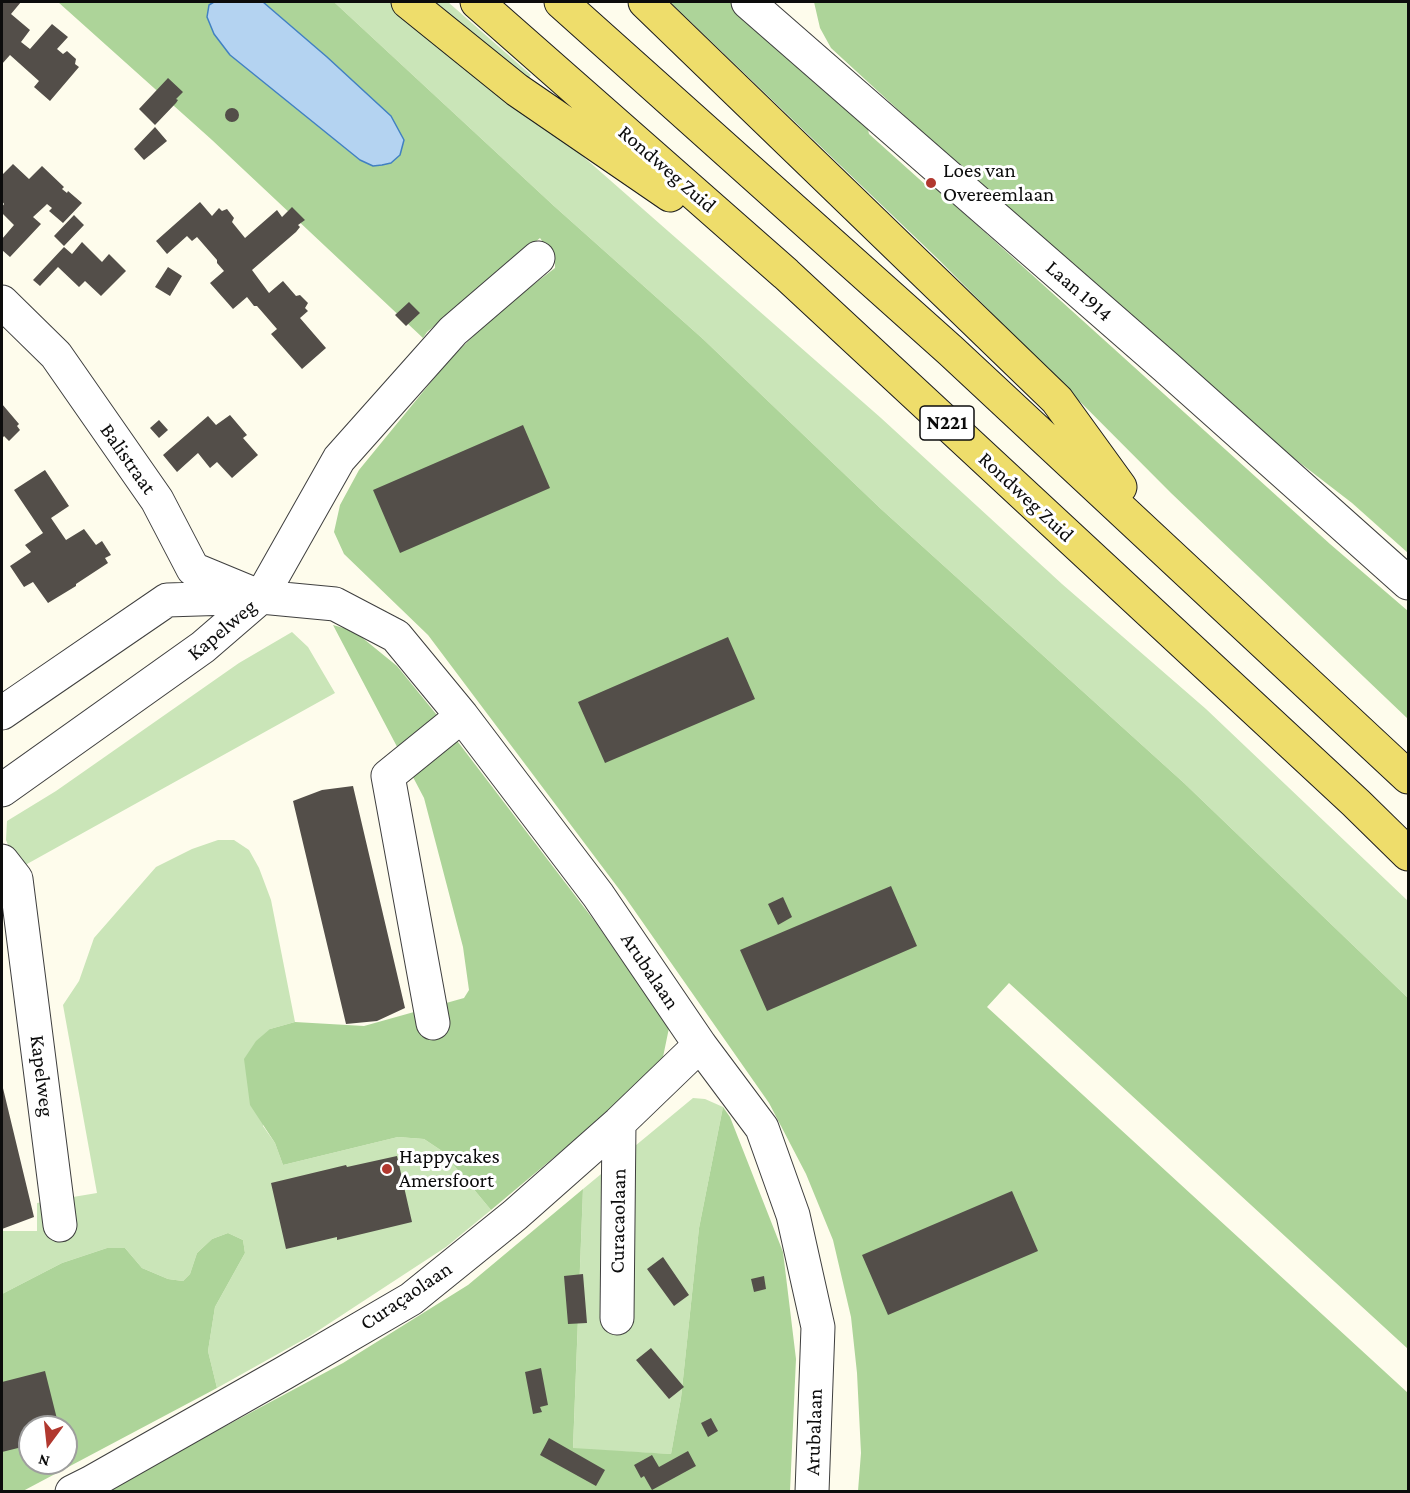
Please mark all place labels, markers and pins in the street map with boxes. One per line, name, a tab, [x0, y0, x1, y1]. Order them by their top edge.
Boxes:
place label: Loes van Overeemlaan	[943, 158, 1054, 208]
marker: Loes van Overeemlaan	[924, 176, 938, 190]
place label: Happycakes Amersfoort	[399, 1144, 500, 1194]
marker: Happycakes Amersfoort	[380, 1162, 394, 1176]

